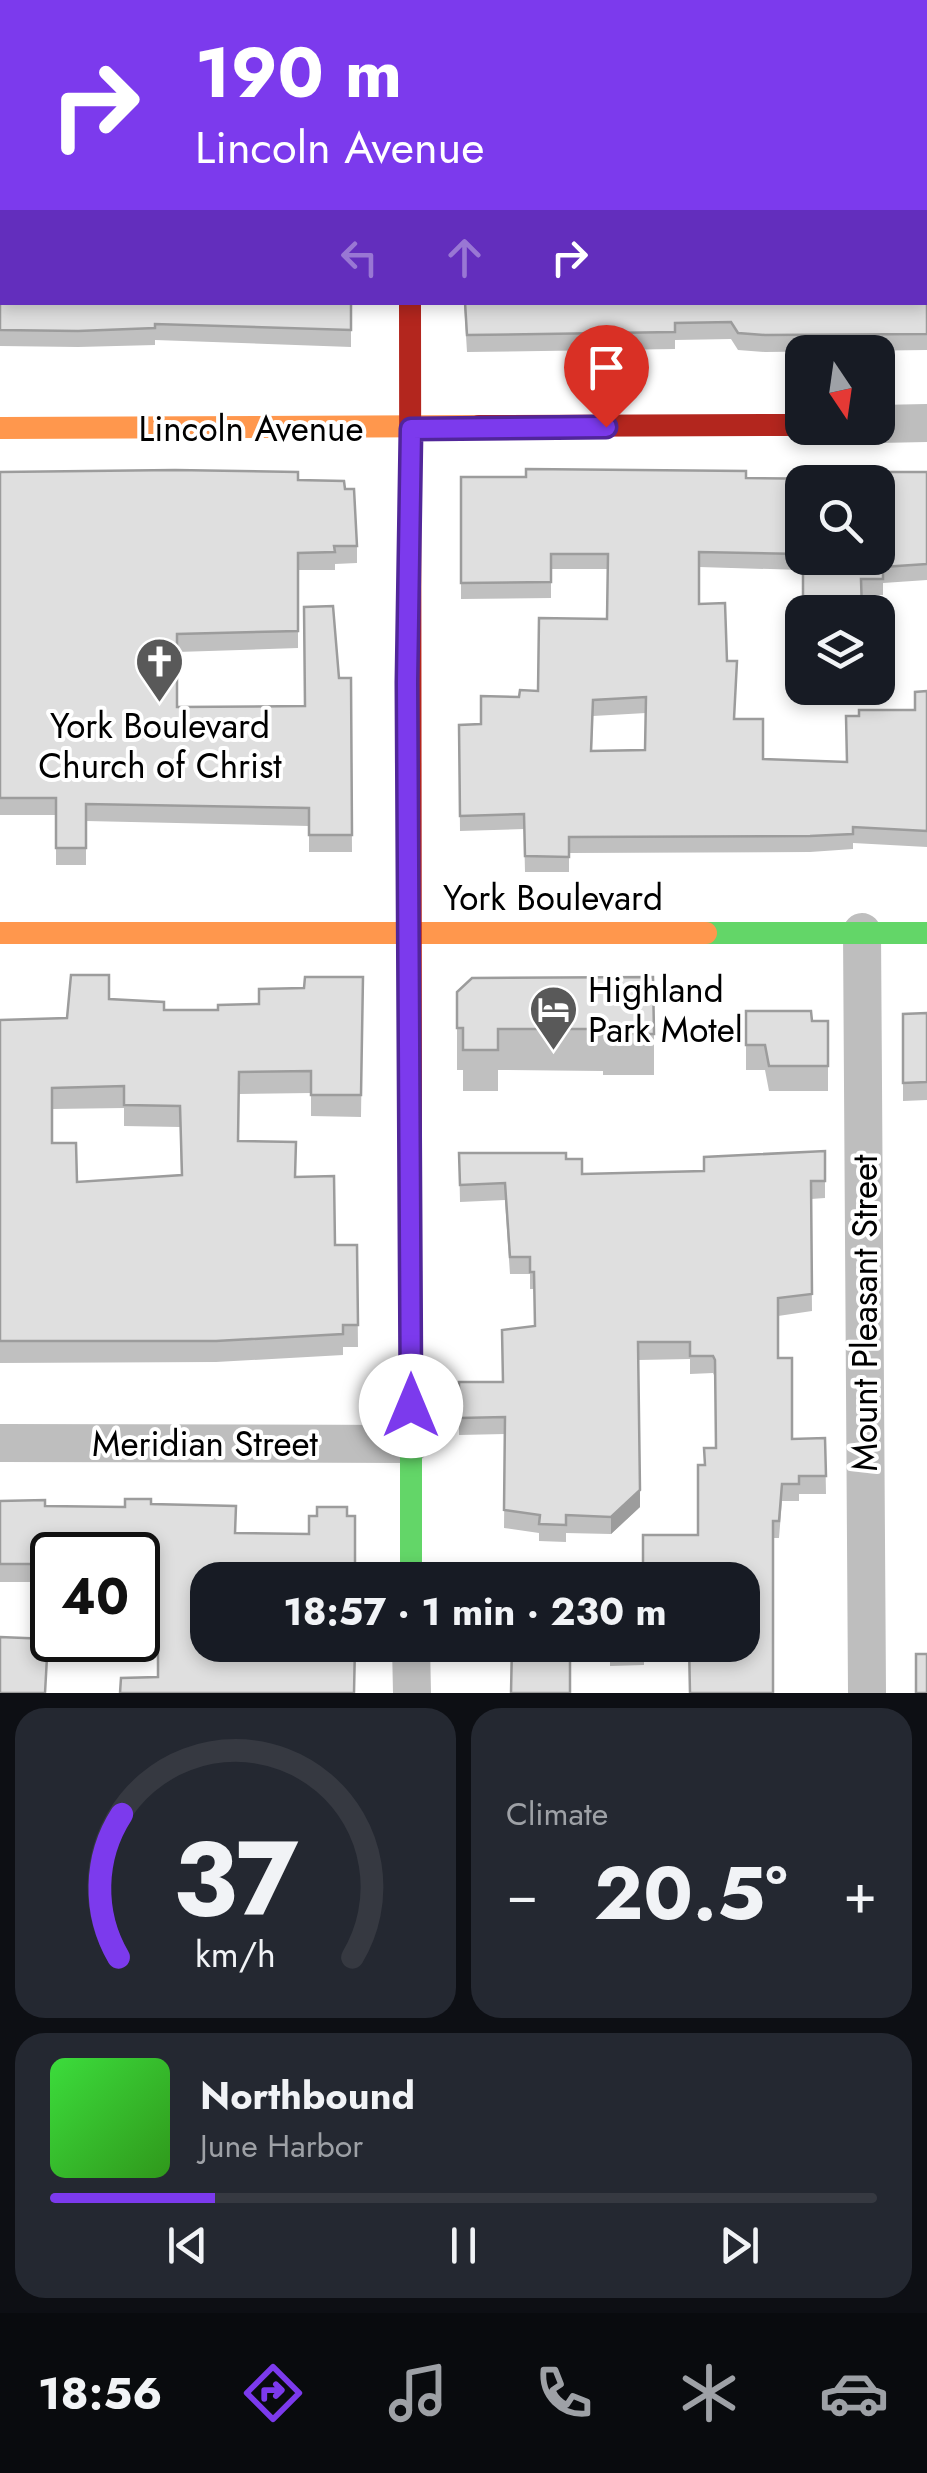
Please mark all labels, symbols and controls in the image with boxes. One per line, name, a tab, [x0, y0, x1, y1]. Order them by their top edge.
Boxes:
text: 190 m	[195, 22, 402, 123]
icon: right	[30, 40, 160, 170]
text: Lincoln Avenue	[195, 115, 484, 180]
icon: left	[332, 230, 387, 285]
icon: ahead	[437, 230, 492, 285]
icon: right	[542, 230, 597, 285]
pin	[564, 325, 649, 428]
north arrow	[785, 335, 895, 445]
map controls	[785, 335, 895, 705]
icon: arrive	[579, 340, 634, 395]
street label: Lincoln Avenue	[138, 404, 364, 454]
button: search	[785, 465, 895, 575]
button: layers	[785, 595, 895, 705]
church icon: York Boulevard Church of Christ	[134, 636, 186, 704]
place label: York Boulevard Church of Christ	[38, 701, 282, 791]
street label: York Boulevard	[443, 873, 663, 923]
place label: Highland Park Motel	[588, 965, 743, 1055]
hotel icon: Highland Park Motel	[527, 984, 579, 1052]
street label: Mount Pleasant Street	[840, 1154, 890, 1471]
position arrow	[359, 1354, 463, 1458]
street label: Meridian Street	[92, 1419, 318, 1469]
speed limit sign: 40	[30, 1532, 160, 1662]
text: 18:57 · 1 min · 230 m	[283, 1584, 667, 1639]
text: Climate	[506, 1791, 608, 1837]
text: 37	[173, 1804, 299, 1954]
text: 20.5°	[594, 1839, 788, 1947]
text: −	[506, 1854, 538, 1934]
text: +	[843, 1854, 877, 1934]
text: km/h	[195, 1929, 276, 1980]
text: Northbound	[200, 2068, 415, 2123]
text: June Harbor	[200, 2123, 363, 2169]
icon: previous	[160, 2218, 215, 2273]
icon: pause	[436, 2218, 491, 2273]
icon: next	[712, 2218, 767, 2273]
icon: directions	[238, 2358, 308, 2428]
icon: music	[383, 2358, 453, 2428]
icon: phone	[529, 2358, 599, 2428]
icon: climate	[674, 2358, 744, 2428]
icon: car	[819, 2358, 889, 2428]
text: 18:56	[38, 2361, 162, 2426]

